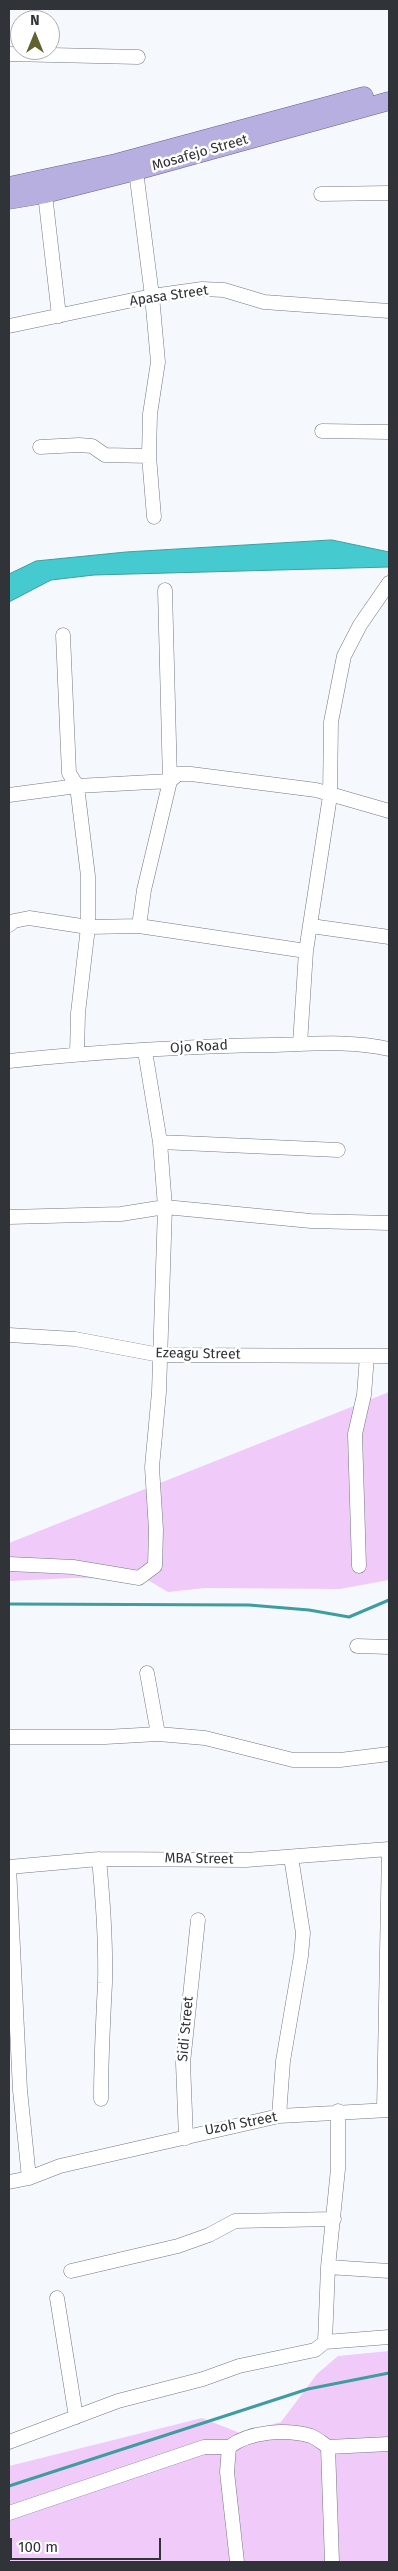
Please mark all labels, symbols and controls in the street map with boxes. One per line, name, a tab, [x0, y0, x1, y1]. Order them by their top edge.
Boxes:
north arrow	[10, 10, 60, 60]
text: N	[30, 12, 40, 29]
street label: Mosafejo Street	[150, 131, 250, 175]
street label: Apasa Street	[129, 282, 209, 310]
street label: Ojo Road	[170, 1037, 228, 1057]
street label: Ezeagu Street	[155, 1345, 241, 1363]
street label: MBA Street	[164, 1850, 234, 1868]
street label: Sidi Street	[175, 1996, 197, 2062]
street label: Uzoh Street	[203, 2109, 279, 2139]
scale bar	[12, 2528, 164, 2560]
text: 100 m	[18, 2538, 58, 2556]

